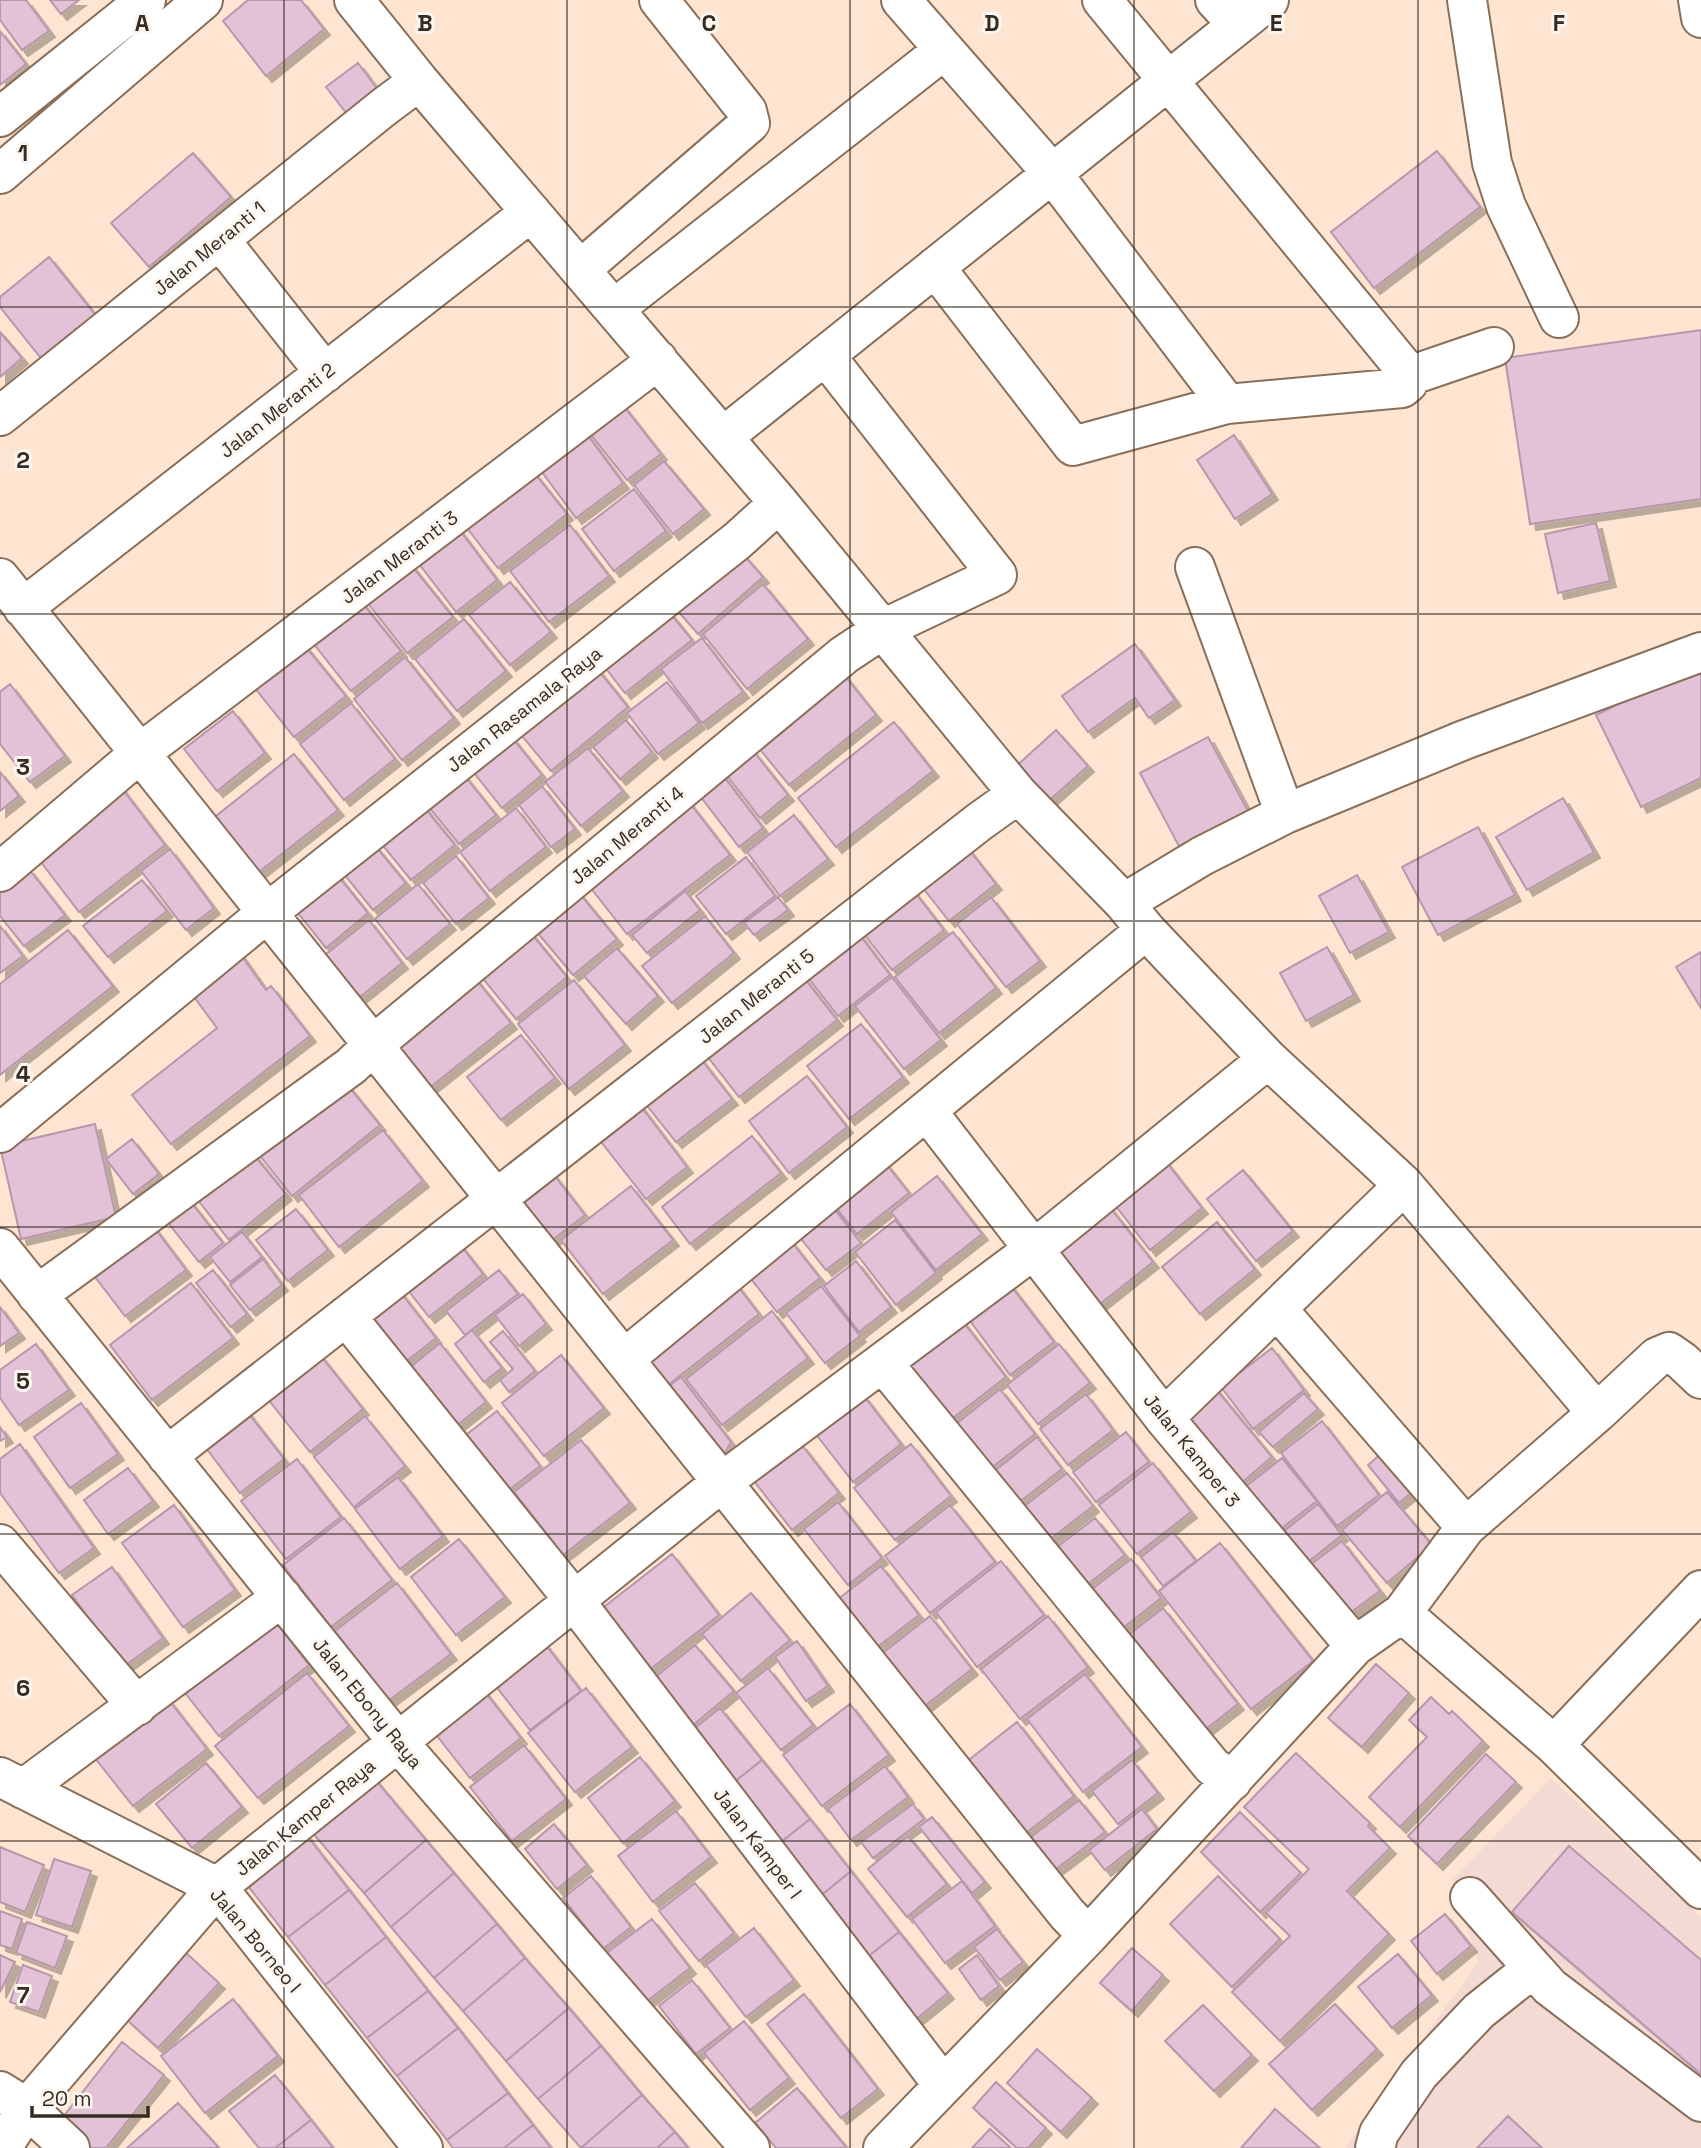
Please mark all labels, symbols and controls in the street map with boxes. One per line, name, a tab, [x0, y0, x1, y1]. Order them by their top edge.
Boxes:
text: A	[135, 8, 150, 38]
text: B	[417, 8, 433, 38]
text: C	[702, 8, 716, 38]
text: D	[984, 8, 1000, 38]
text: E	[1270, 8, 1282, 38]
text: F	[1553, 8, 1565, 38]
text: 1	[18, 138, 28, 168]
street label: Jalan Meranti 1	[148, 196, 270, 301]
street label: Jalan Meranti 2	[214, 357, 340, 463]
text: 2	[16, 445, 30, 475]
street label: Jalan Meranti 3	[336, 505, 463, 610]
street label: Jalan Rasamala Raya	[442, 641, 607, 778]
text: 3	[16, 752, 30, 782]
street label: Jalan Meranti 4	[565, 780, 689, 890]
street label: Jalan Meranti 5	[693, 943, 819, 1049]
text: 4	[16, 1059, 31, 1089]
text: 5	[16, 1366, 30, 1396]
street label: Jalan Kamper 3	[1138, 1388, 1245, 1512]
street label: Jalan Ebony Raya	[307, 1633, 428, 1774]
text: 6	[16, 1673, 30, 1703]
street label: Jalan Kamper Raya	[230, 1753, 381, 1882]
street label: Jalan Kamper I	[708, 1783, 808, 1904]
street label: Jalan Borneo I	[204, 1883, 307, 1998]
text: 7	[17, 1980, 30, 2010]
scale bar	[32, 2074, 147, 2118]
text: 20 m	[42, 2085, 92, 2112]

